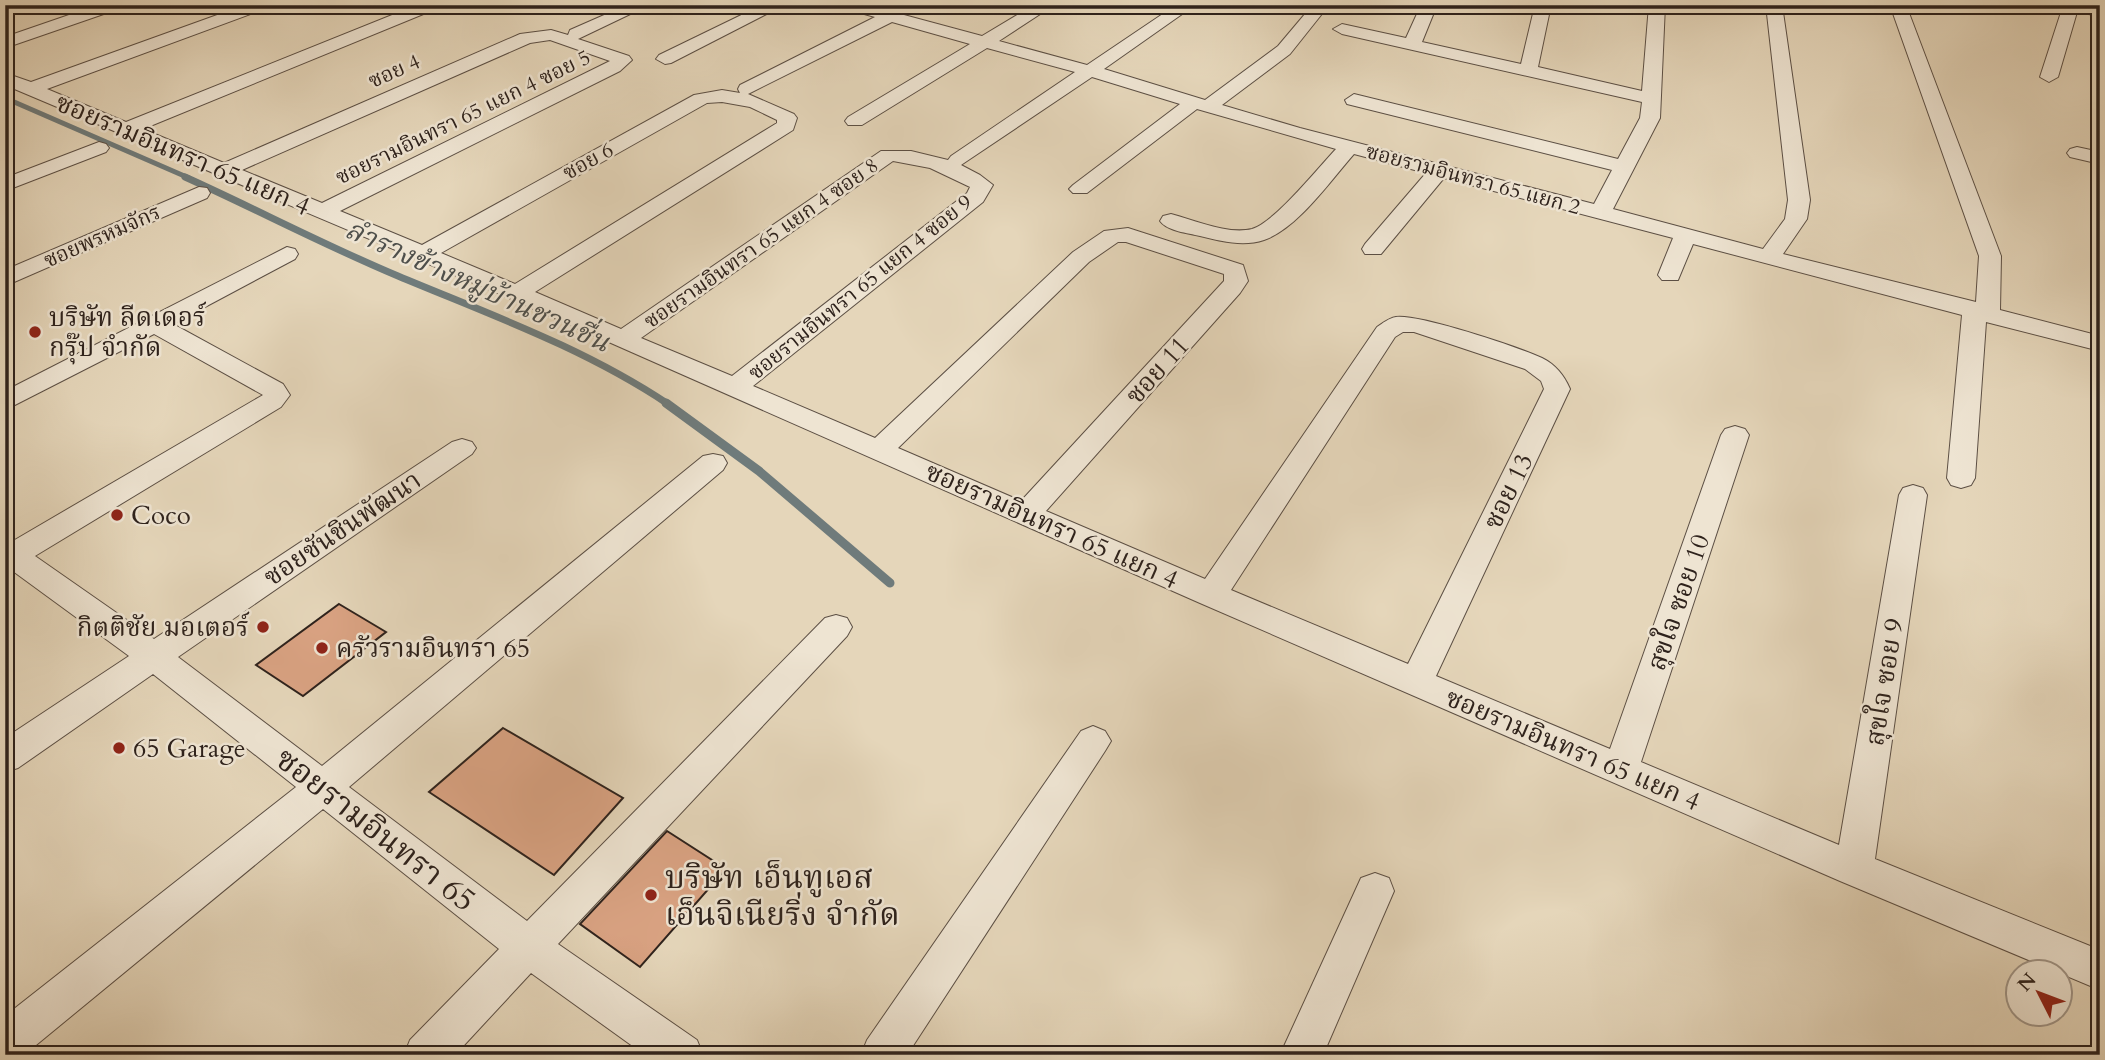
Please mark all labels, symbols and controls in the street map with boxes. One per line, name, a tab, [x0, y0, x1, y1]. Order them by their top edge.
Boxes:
street label: ซอยรามอินทรา 65 แยก 4 ซอย 5	[331, 43, 596, 192]
street label: ซอย 4	[364, 47, 425, 96]
street label: ซอยรามอินทรา 65 แยก 4	[50, 85, 315, 224]
street label: ซอย 6	[558, 136, 619, 187]
street label: ซอยรามอินทรา 65 แยก 2	[1363, 137, 1583, 222]
street label: ซอยรามอินทรา 65 แยก 4 ซอย 8	[638, 151, 884, 336]
street label: ซอยรามอินทรา 65 แยก 4 ซอย 9	[742, 188, 979, 387]
street label: ซอยพรหมจักร	[39, 198, 165, 275]
water label: ลำรางข้างหมู่บ้านชวนชื่น	[339, 209, 617, 362]
place label: บริษัท ลีดเดอร์ กรุ๊ป จำกัด	[49, 300, 206, 365]
marker: บริษัท ลีดเดอร์ กรุ๊ป จำกัด	[27, 324, 43, 340]
street label: ซอย 11	[1118, 329, 1197, 412]
street label: ซอย 13	[1475, 448, 1542, 535]
street label: ซอยรามอินทรา 65 แยก 4	[920, 454, 1184, 597]
street label: ซอยซันชินพัฒนา	[257, 463, 428, 594]
place label: Coco	[131, 498, 191, 533]
marker: Coco	[109, 507, 125, 523]
street label: สุขใจ ซอย 10	[1638, 529, 1718, 675]
place label: กิตติชัย มอเตอร์	[77, 610, 249, 645]
street label: สุขใจ ซอย 9	[1856, 616, 1912, 748]
marker: กิตติชัย มอเตอร์	[255, 619, 271, 635]
place label: ครัวรามอินทรา 65	[336, 631, 530, 666]
marker: ครัวรามอินทรา 65	[314, 640, 330, 656]
street label: ซอยรามอินทรา 65 แยก 4	[1440, 680, 1705, 819]
place label: 65 Garage	[133, 731, 246, 766]
street label: ซอยรามอินทรา 65	[266, 738, 485, 922]
marker: 65 Garage	[111, 740, 127, 756]
place label: บริษัท เอ็นทูเอส เอ็นจิเนียริ่ง จำกัด	[665, 856, 900, 937]
marker: บริษัท เอ็นทูเอส เอ็นจิเนียริ่ง จำกัด	[643, 887, 659, 903]
north arrow	[2004, 958, 2074, 1028]
text: N	[2012, 967, 2043, 997]

